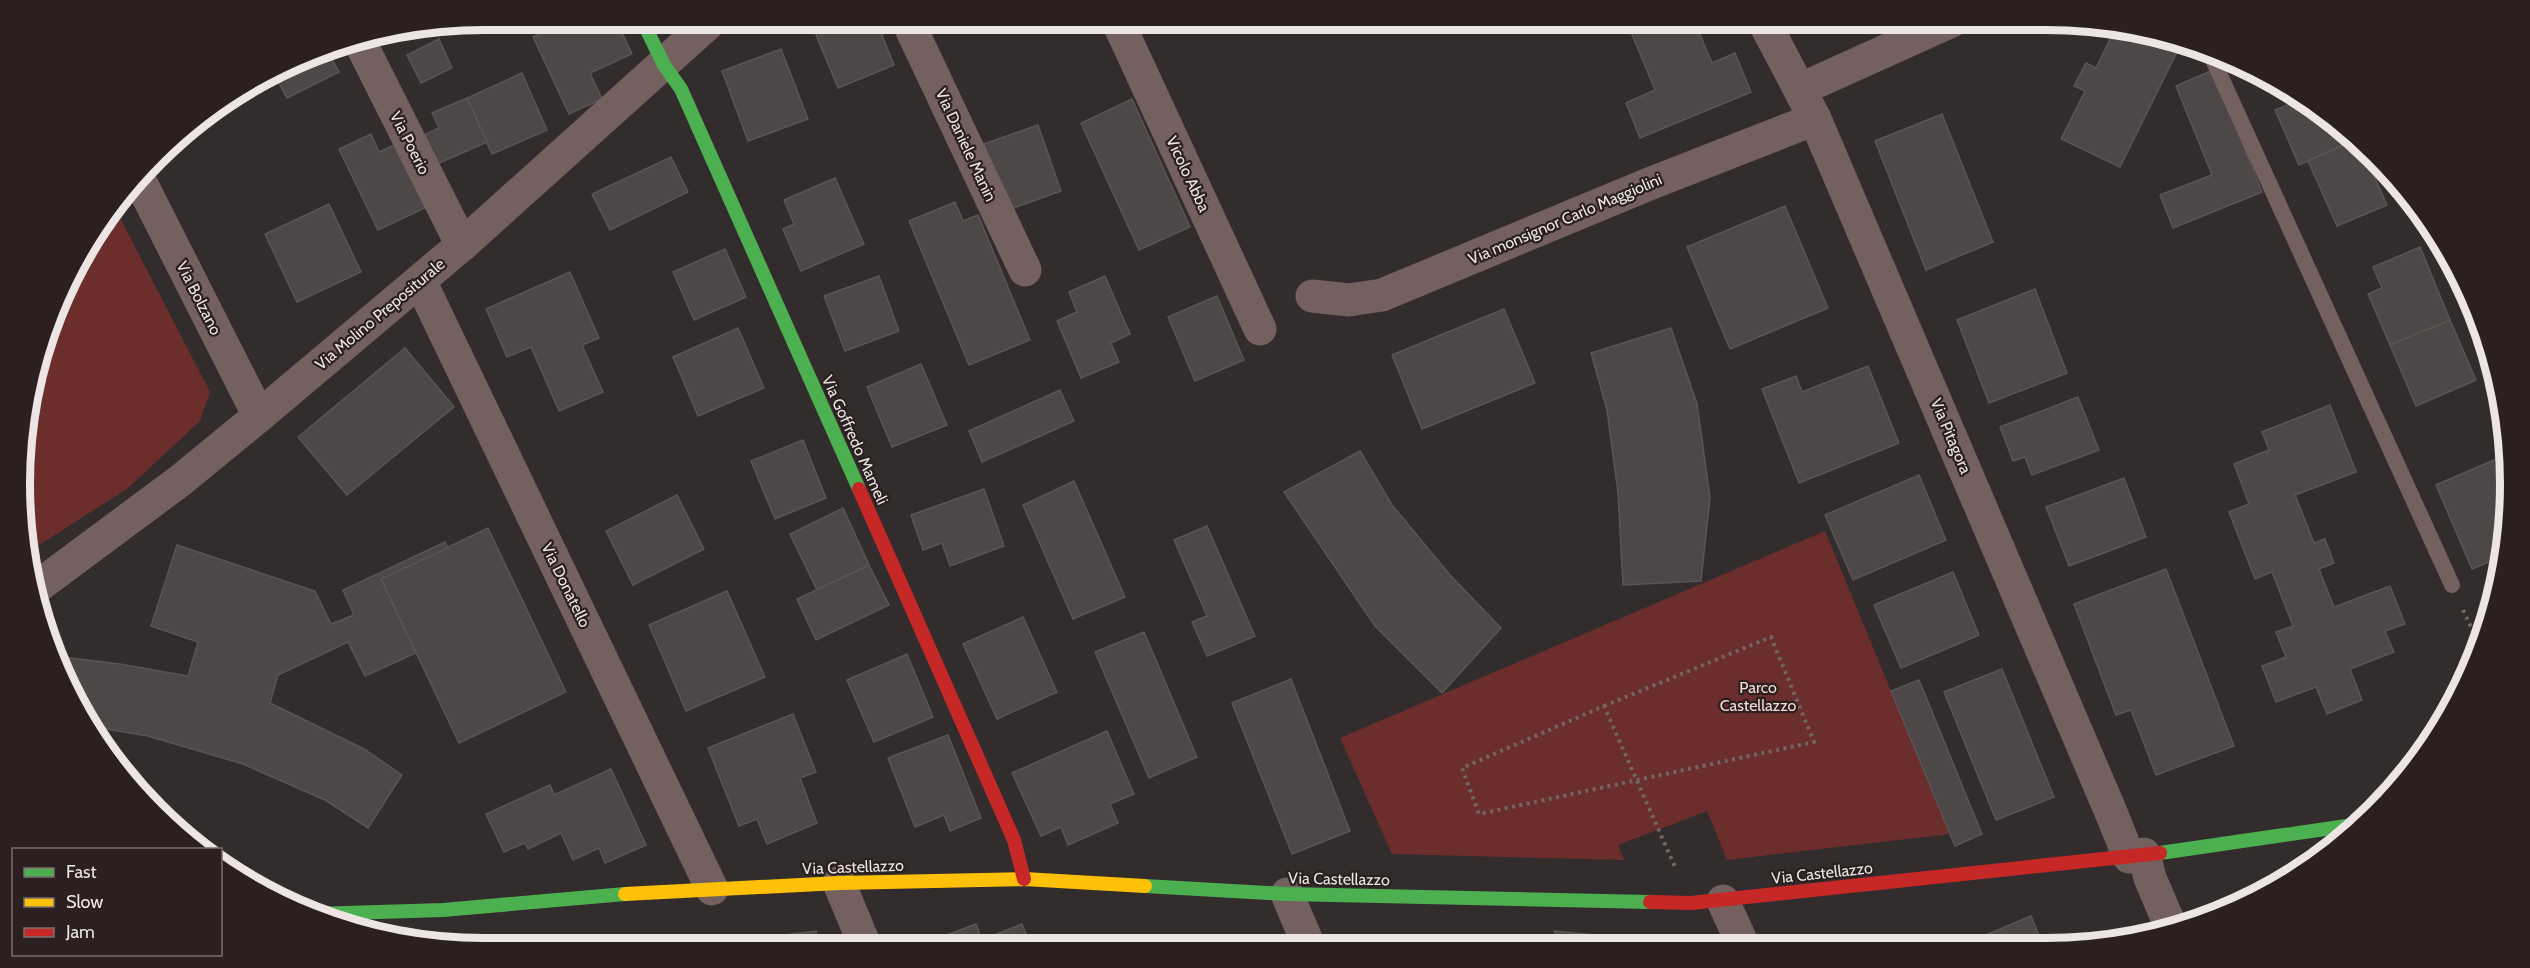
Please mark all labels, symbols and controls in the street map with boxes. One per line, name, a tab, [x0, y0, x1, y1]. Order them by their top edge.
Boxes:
street label: Via Daniele Manin	[932, 86, 1000, 204]
street label: Via Poerio	[386, 108, 434, 178]
street label: Vicolo Abba	[1162, 133, 1214, 215]
street label: Via monsignor Carlo Maggiolini	[1465, 170, 1665, 268]
street label: Via Molino Prepositurale	[311, 254, 449, 374]
street label: Via Bolzano	[172, 258, 226, 338]
street label: Via Goffredo Mameli	[818, 372, 892, 508]
street label: Via Pitagora	[1927, 395, 1976, 477]
street label: Via Donatello	[537, 540, 595, 631]
park label: Parco Castellazzo	[1720, 678, 1797, 715]
legend	[12, 848, 222, 956]
street label: Via Castellazzo	[802, 856, 904, 878]
street label: Via Castellazzo	[1770, 858, 1874, 888]
text: Fast	[66, 861, 97, 883]
street label: Via Castellazzo	[1288, 869, 1390, 889]
text: Slow	[66, 891, 103, 913]
text: Jam	[65, 921, 95, 943]

